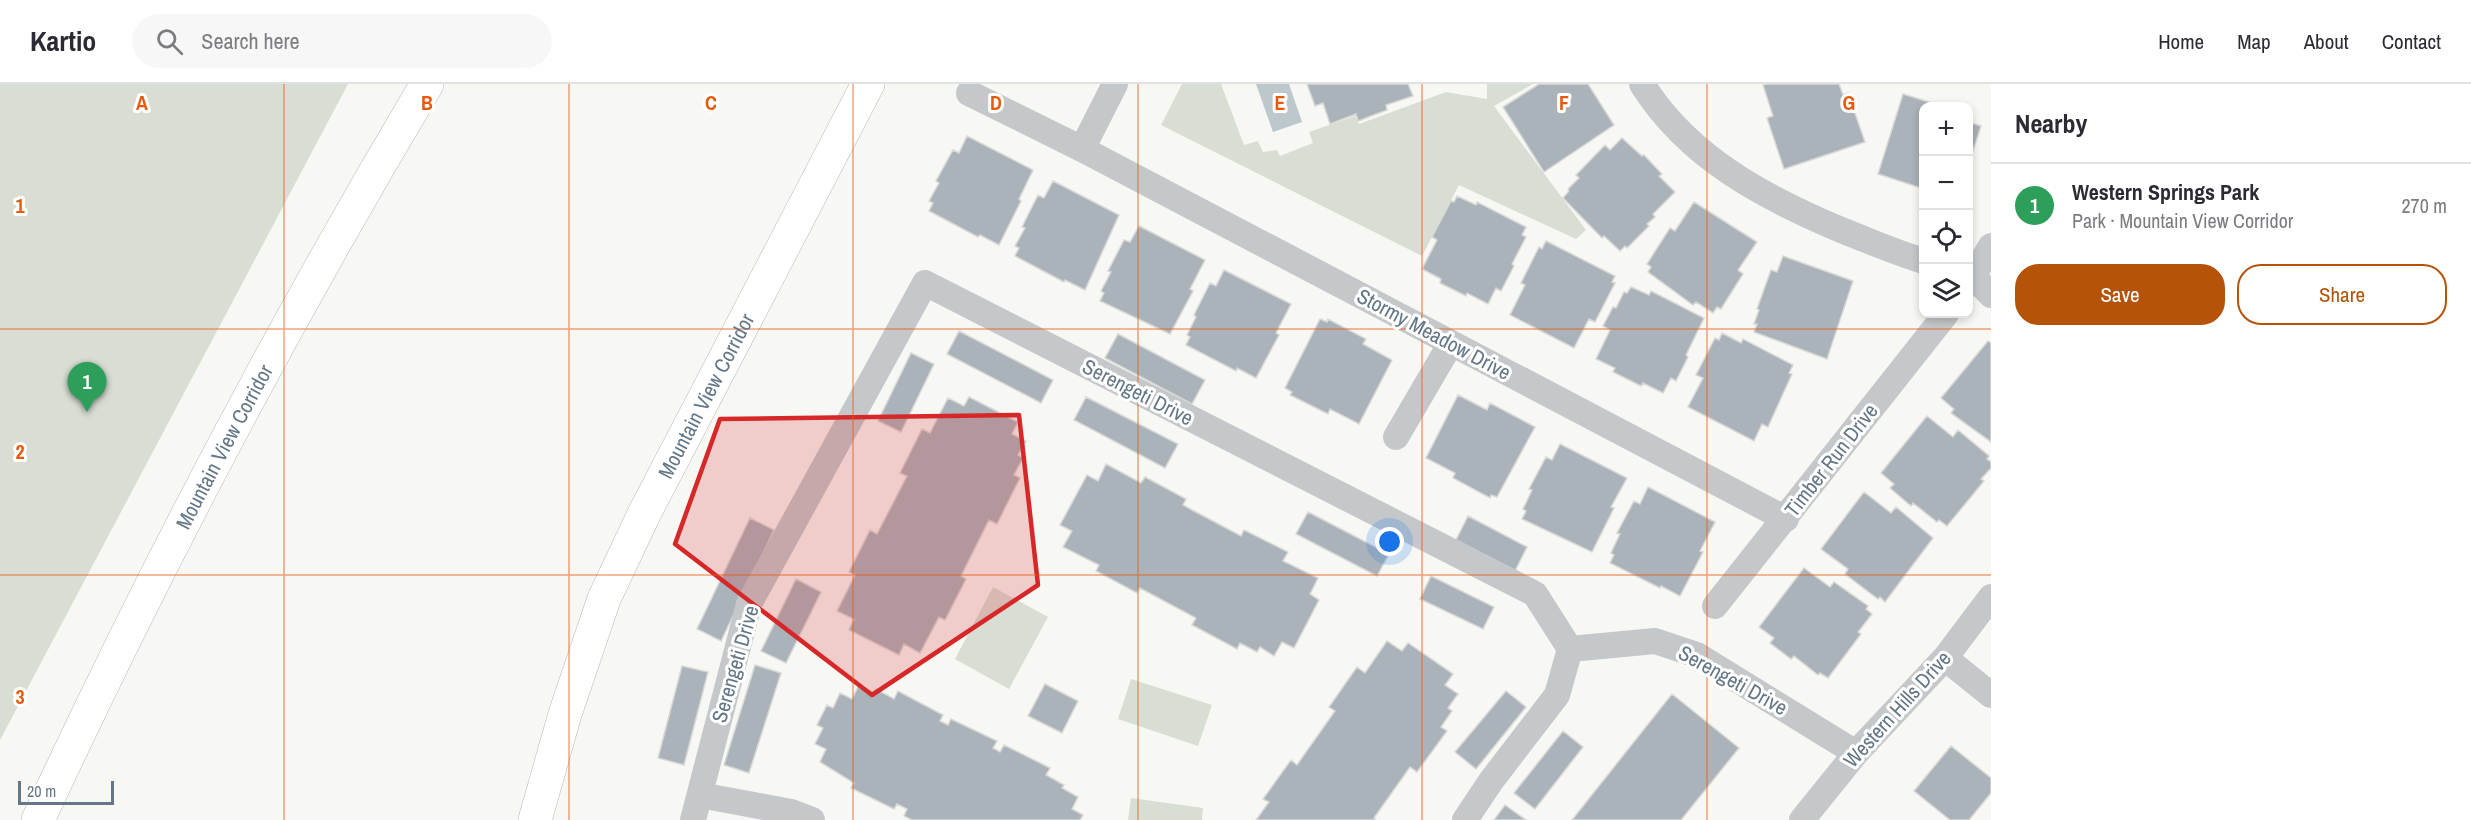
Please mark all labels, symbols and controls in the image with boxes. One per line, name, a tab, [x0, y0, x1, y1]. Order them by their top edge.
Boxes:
search box	[132, 14, 552, 68]
text: Kartio	[30, 22, 96, 60]
icon: search	[153, 25, 186, 58]
text: Search here	[201, 26, 300, 56]
text: Home	[2158, 27, 2204, 56]
text: Map	[2237, 27, 2271, 56]
text: About	[2304, 27, 2349, 56]
text: Contact	[2382, 27, 2441, 56]
text: A	[136, 89, 148, 116]
text: B	[421, 89, 433, 116]
text: C	[705, 89, 717, 116]
text: D	[990, 89, 1002, 116]
text: E	[1275, 89, 1286, 116]
text: F	[1559, 89, 1569, 116]
text: G	[1843, 89, 1855, 116]
map controls	[1919, 102, 1973, 318]
button: +	[1919, 102, 1973, 156]
text: Nearby	[2015, 106, 2087, 141]
button: −	[1919, 156, 1973, 210]
text: Western Springs Park	[2072, 177, 2259, 207]
text: 1	[15, 192, 25, 219]
text: 1	[2030, 192, 2039, 219]
text: 270 m	[2401, 192, 2447, 219]
text: Park · Mountain View Corridor	[2072, 207, 2293, 234]
button: locate	[1919, 210, 1973, 264]
button: layers	[1919, 264, 1973, 318]
button: Save	[2015, 264, 2225, 325]
button: Share	[2237, 264, 2447, 325]
street label: Stormy Meadow Drive	[1352, 281, 1516, 387]
street label: Mountain View Corridor	[651, 308, 761, 483]
street label: Serengeti Drive	[1078, 352, 1198, 432]
street label: Mountain View Corridor	[168, 359, 279, 534]
pin: 1	[68, 362, 106, 412]
street label: Timber Run Drive	[1778, 397, 1884, 523]
text: 2	[15, 438, 25, 465]
your location	[1375, 527, 1404, 556]
street label: Serengeti Drive	[704, 602, 766, 726]
street label: Serengeti Drive	[1673, 638, 1793, 722]
street label: Western Hills Drive	[1837, 644, 1957, 774]
text: 3	[15, 683, 25, 710]
scale bar	[18, 778, 114, 806]
text: 20 m	[27, 780, 56, 802]

